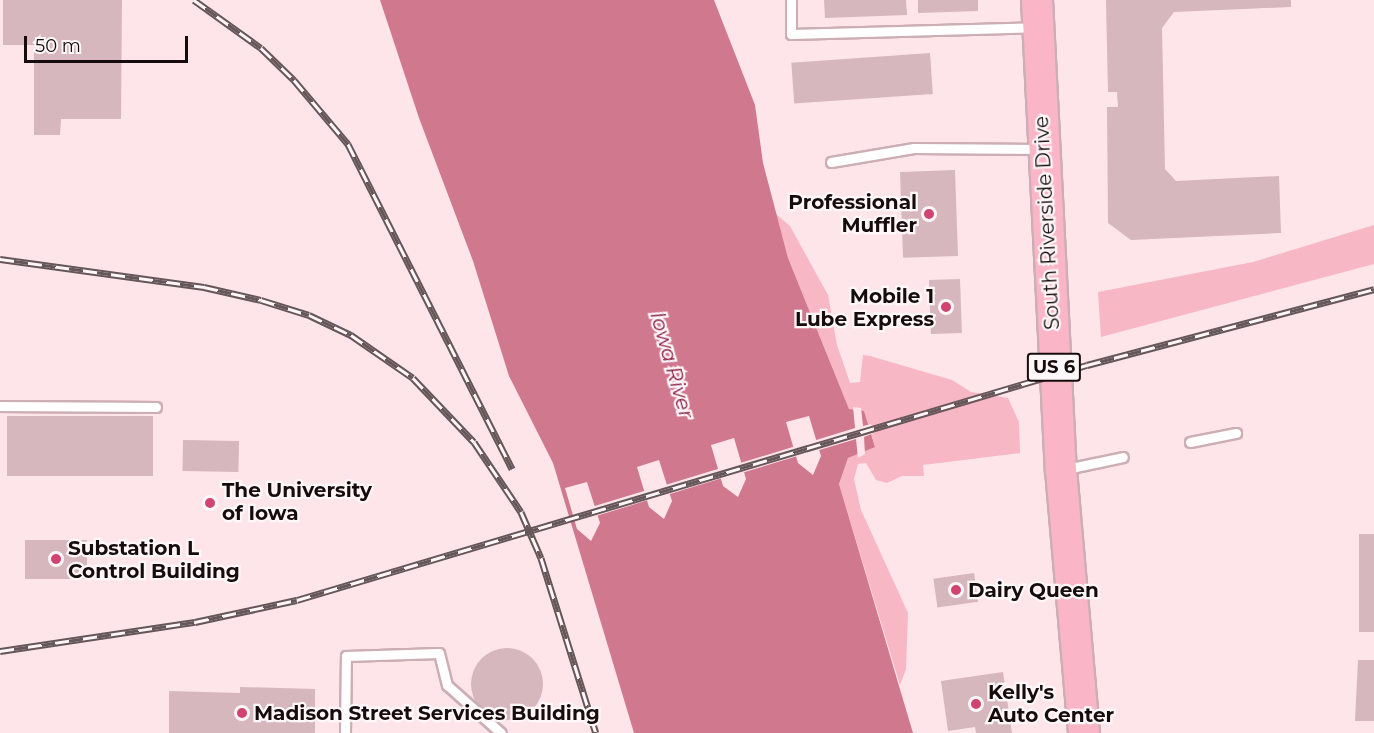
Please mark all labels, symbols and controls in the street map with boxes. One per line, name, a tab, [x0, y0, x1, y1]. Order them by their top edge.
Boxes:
scale bar	[27, 24, 190, 62]
text: 50 m	[35, 35, 81, 57]
street label: South Riverside Drive	[1029, 116, 1065, 330]
place label: Professional Muffler	[788, 190, 917, 237]
marker: Professional Muffler	[922, 207, 936, 221]
place label: Mobile 1 Lube Express	[795, 284, 934, 331]
marker: Mobile 1 Lube Express	[939, 300, 953, 314]
water label: Iowa River	[645, 309, 699, 421]
road number: US 6	[1026, 352, 1082, 382]
place label: The University of Iowa	[222, 479, 372, 526]
marker: The University of Iowa	[203, 496, 217, 510]
place label: Substation L Control Building	[68, 536, 240, 583]
marker: Substation L Control Building	[49, 552, 63, 566]
place label: Dairy Queen	[968, 578, 1099, 602]
marker: Dairy Queen	[949, 583, 963, 597]
place label: Kelly's Auto Center	[988, 680, 1114, 727]
marker: Kelly's Auto Center	[969, 697, 983, 711]
place label: Madison Street Services Building	[254, 701, 600, 725]
marker: Madison Street Services Building	[235, 706, 249, 720]

